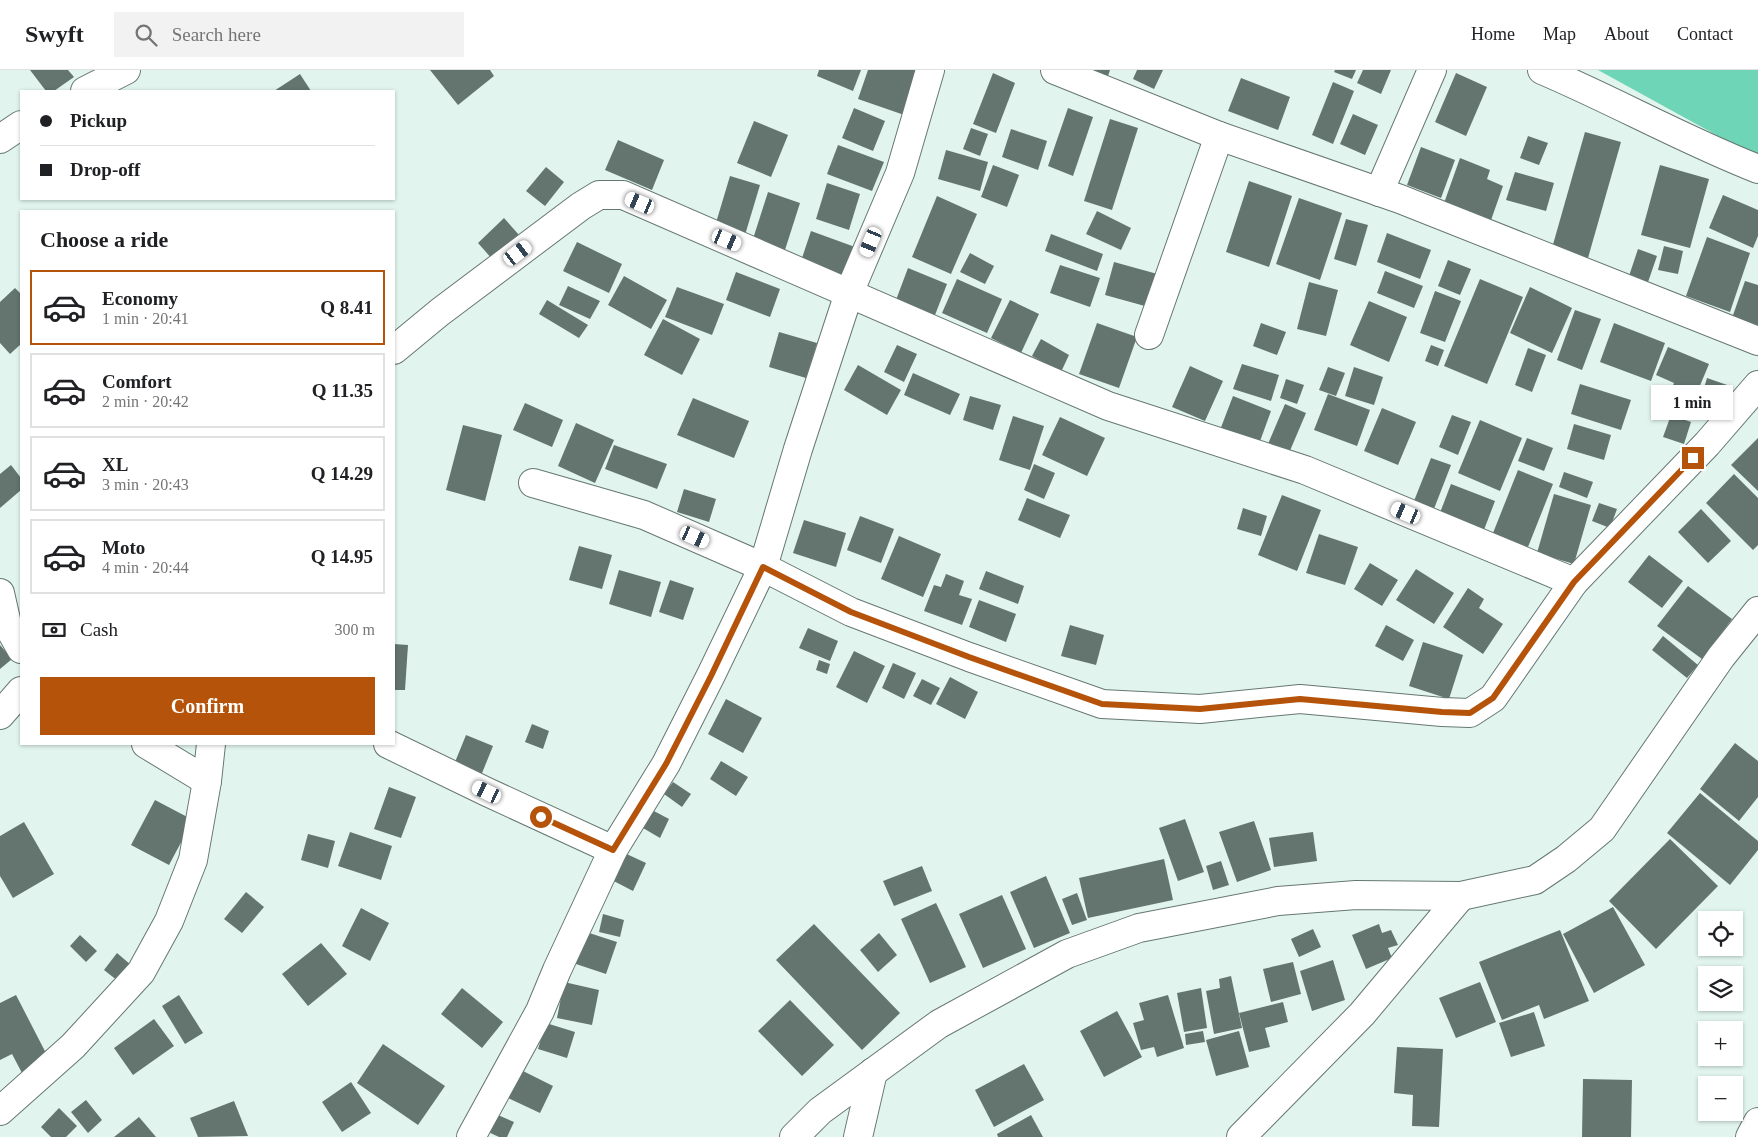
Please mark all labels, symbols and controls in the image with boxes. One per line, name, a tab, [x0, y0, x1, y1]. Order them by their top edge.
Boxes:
search box	[114, 12, 464, 57]
text: Swyft	[25, 21, 84, 47]
icon: search	[132, 21, 160, 49]
text: Search here	[172, 24, 261, 45]
text: Home	[1471, 24, 1515, 44]
text: Map	[1543, 24, 1576, 44]
text: About	[1604, 24, 1649, 44]
text: Contact	[1677, 24, 1733, 44]
text: Pickup	[70, 110, 127, 131]
text: Drop-off	[70, 159, 140, 180]
car	[623, 190, 656, 216]
car	[858, 225, 883, 259]
text: Choose a ride	[40, 227, 168, 252]
car	[710, 227, 743, 253]
car	[501, 238, 534, 268]
icon: car	[42, 285, 87, 330]
text: Economy	[102, 288, 178, 309]
text: Q 8.41	[320, 297, 373, 318]
text: 1 min · 20:41	[102, 310, 189, 327]
icon: car	[42, 368, 87, 413]
text: Comfort	[102, 371, 172, 392]
text: Q 11.35	[312, 380, 373, 401]
callout: 1 min	[1652, 386, 1734, 420]
text: 2 min · 20:42	[102, 393, 189, 410]
text: 1 min	[1673, 394, 1711, 411]
route end	[1682, 447, 1704, 469]
icon: car	[42, 451, 87, 496]
text: XL	[102, 454, 128, 475]
text: Q 14.29	[311, 463, 373, 484]
text: 3 min · 20:43	[102, 476, 189, 493]
car	[1389, 500, 1422, 526]
car	[678, 524, 711, 550]
icon: car	[42, 534, 87, 579]
text: Moto	[102, 537, 145, 558]
text: Q 14.95	[311, 546, 373, 567]
text: 4 min · 20:44	[102, 559, 189, 576]
icon: cash	[40, 616, 68, 644]
text: Cash	[80, 619, 118, 640]
text: 300 m	[335, 621, 375, 638]
button: Confirm	[40, 677, 375, 735]
car	[470, 779, 503, 805]
route start	[530, 806, 552, 828]
map controls	[1698, 911, 1743, 1121]
button: locate	[1698, 911, 1743, 956]
button: layers	[1698, 966, 1743, 1011]
button: +	[1698, 1021, 1743, 1066]
button: −	[1698, 1076, 1743, 1121]

